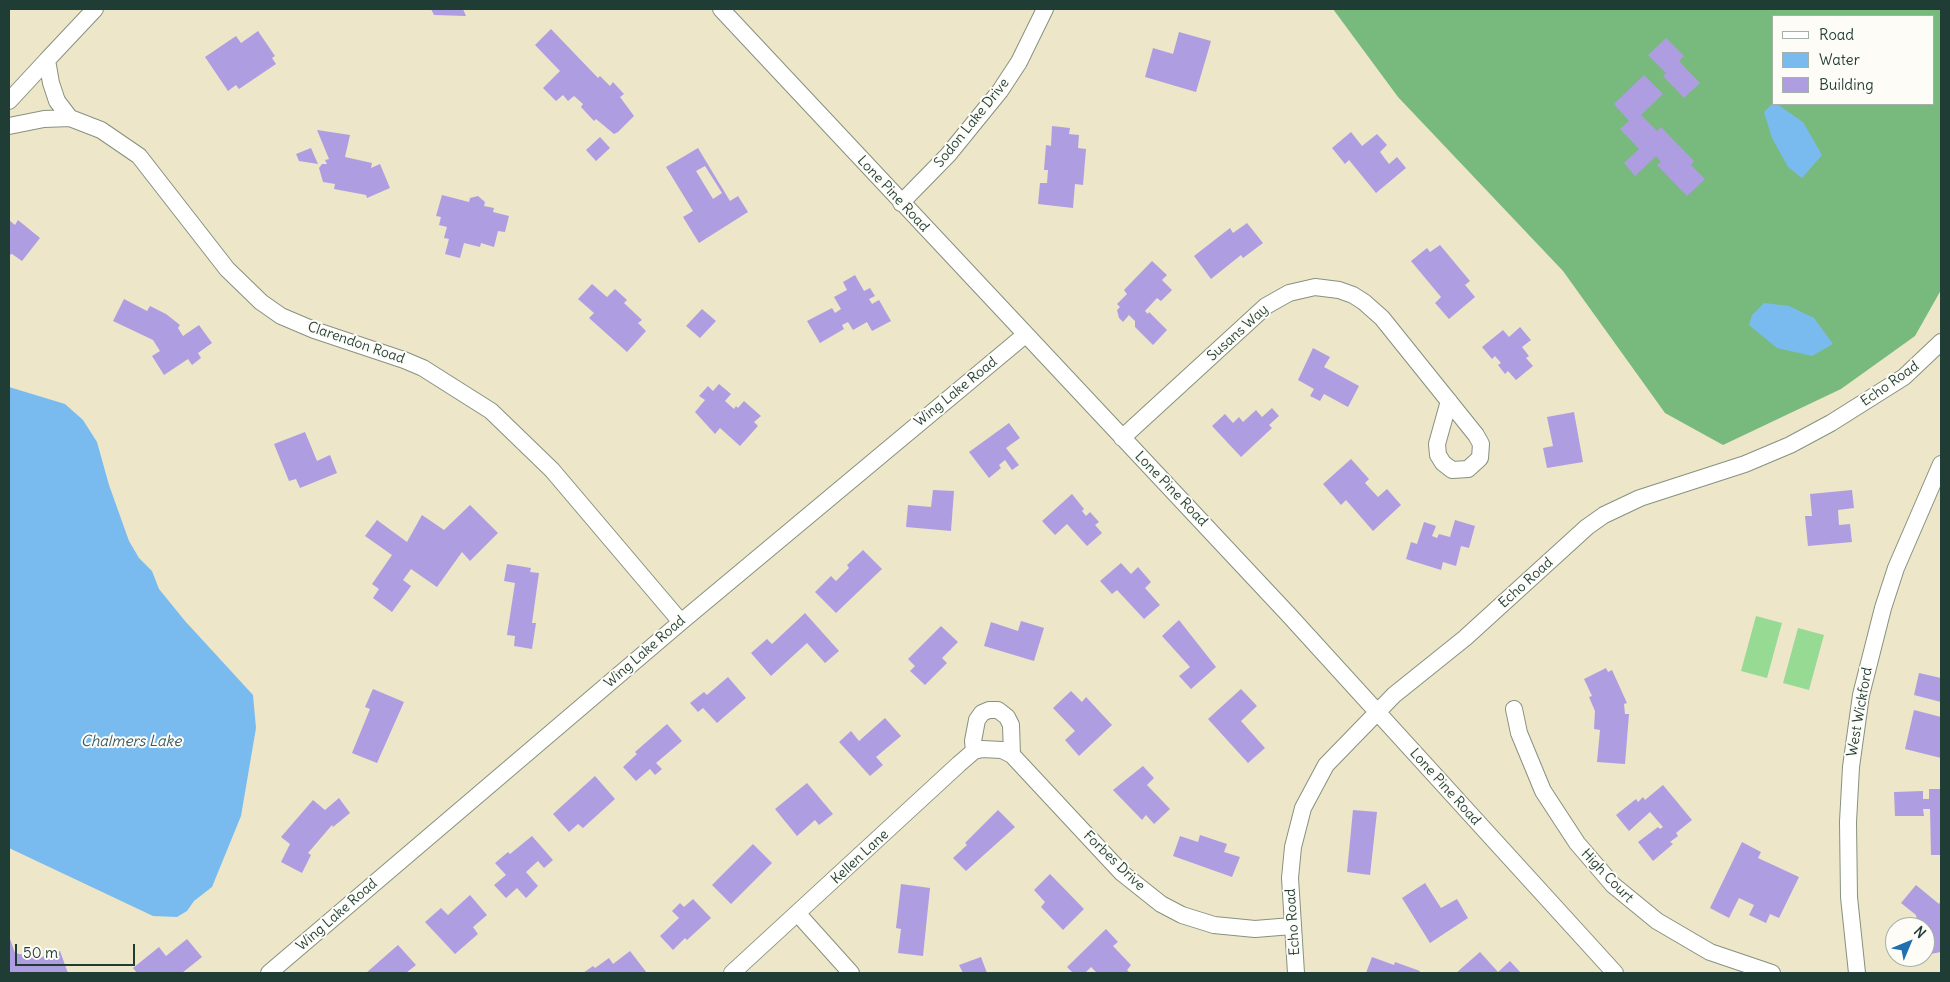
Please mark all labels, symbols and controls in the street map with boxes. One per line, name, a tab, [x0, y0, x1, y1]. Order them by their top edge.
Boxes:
legend	[1772, 15, 1935, 105]
text: Road	[1819, 25, 1854, 44]
text: Water	[1819, 50, 1860, 69]
street label: Sodon Lake Drive	[931, 75, 1013, 171]
text: Building	[1819, 75, 1874, 94]
street label: Lone Pine Road	[854, 153, 932, 235]
street label: Susans Way	[1204, 301, 1272, 365]
street label: Clarendon Road	[305, 319, 407, 367]
street label: Wing Lake Road	[911, 354, 1001, 430]
street label: Echo Road	[1858, 358, 1922, 410]
street label: Lone Pine Road	[1131, 448, 1211, 530]
street label: Echo Road	[1495, 554, 1557, 612]
street label: Wing Lake Road	[601, 612, 689, 692]
street label: West Wickford	[1844, 666, 1876, 758]
water label: Chalmers Lake	[81, 733, 181, 751]
street label: Lone Pine Road	[1406, 745, 1484, 829]
street label: Kellen Lane	[828, 826, 892, 888]
street label: Forbes Drive	[1080, 828, 1148, 894]
street label: High Court	[1577, 846, 1637, 906]
street label: Wing Lake Road	[293, 875, 381, 955]
street label: Echo Road	[1282, 888, 1304, 956]
north arrow	[1885, 917, 1935, 967]
text: N	[1910, 922, 1930, 942]
scale bar	[18, 934, 138, 966]
text: 50 m	[23, 943, 58, 962]

